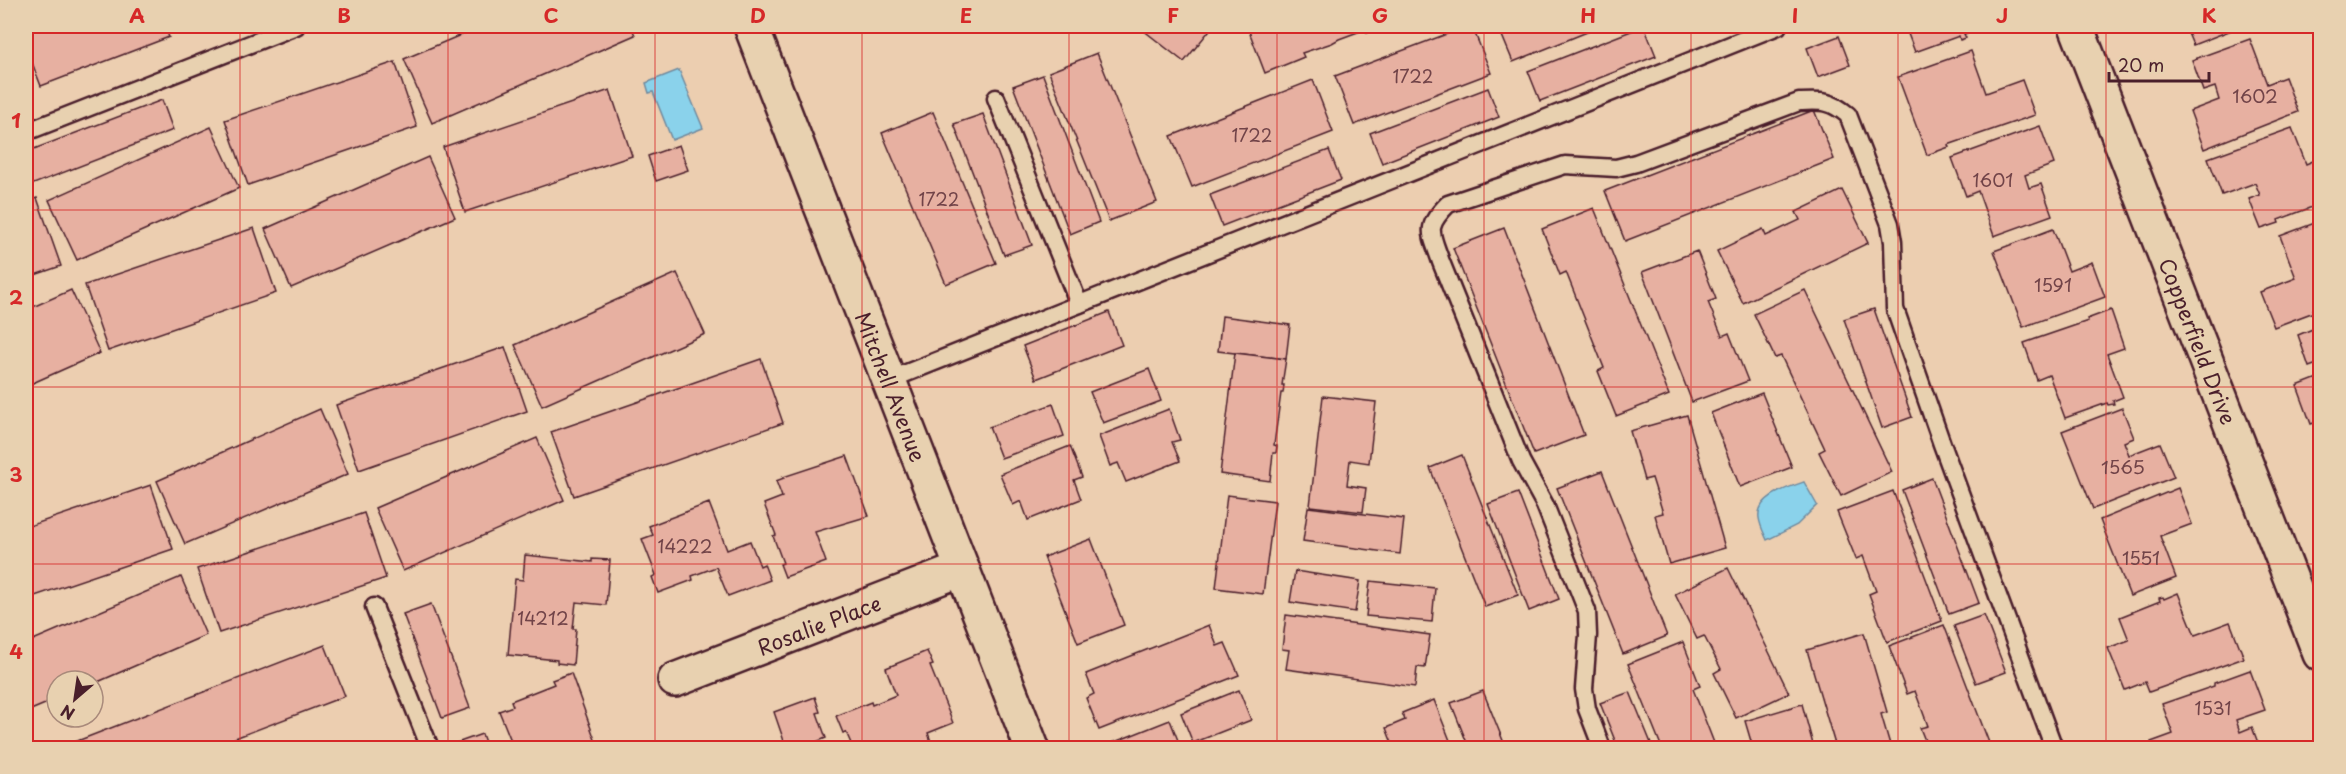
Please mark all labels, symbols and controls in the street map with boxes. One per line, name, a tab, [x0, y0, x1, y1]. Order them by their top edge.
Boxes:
text: A	[129, 0, 145, 30]
text: B	[337, 0, 351, 30]
text: C	[543, 0, 559, 30]
text: D	[750, 0, 766, 30]
text: E	[960, 0, 972, 30]
text: F	[1167, 0, 1179, 30]
text: G	[1372, 0, 1388, 30]
text: H	[1580, 0, 1596, 30]
text: I	[1792, 0, 1798, 30]
text: J	[1996, 0, 2008, 30]
text: K	[2202, 0, 2217, 30]
scale bar	[2109, 45, 2210, 83]
text: 20 m	[2118, 51, 2164, 78]
house number: 1722	[1393, 62, 1433, 89]
house number: 1602	[2232, 82, 2278, 109]
text: 1	[11, 105, 21, 135]
house number: 1722	[1232, 121, 1272, 148]
house number: 1601	[1973, 166, 2013, 193]
house number: 1722	[919, 185, 959, 212]
street label: Copperfield Drive	[2152, 253, 2245, 429]
house number: 1591	[2034, 271, 2072, 298]
text: 2	[9, 282, 23, 312]
street label: Mitchell Avenue	[848, 307, 935, 466]
house number: 1565	[2101, 453, 2145, 480]
text: 3	[9, 459, 23, 489]
house number: 14222	[658, 532, 712, 559]
house number: 1551	[2122, 544, 2160, 571]
street label: Rosalie Place	[752, 586, 885, 663]
house number: 14212	[517, 604, 569, 631]
text: 4	[9, 636, 23, 666]
north arrow	[45, 669, 105, 729]
house number: 1531	[2194, 694, 2232, 721]
text: N	[56, 699, 79, 727]

